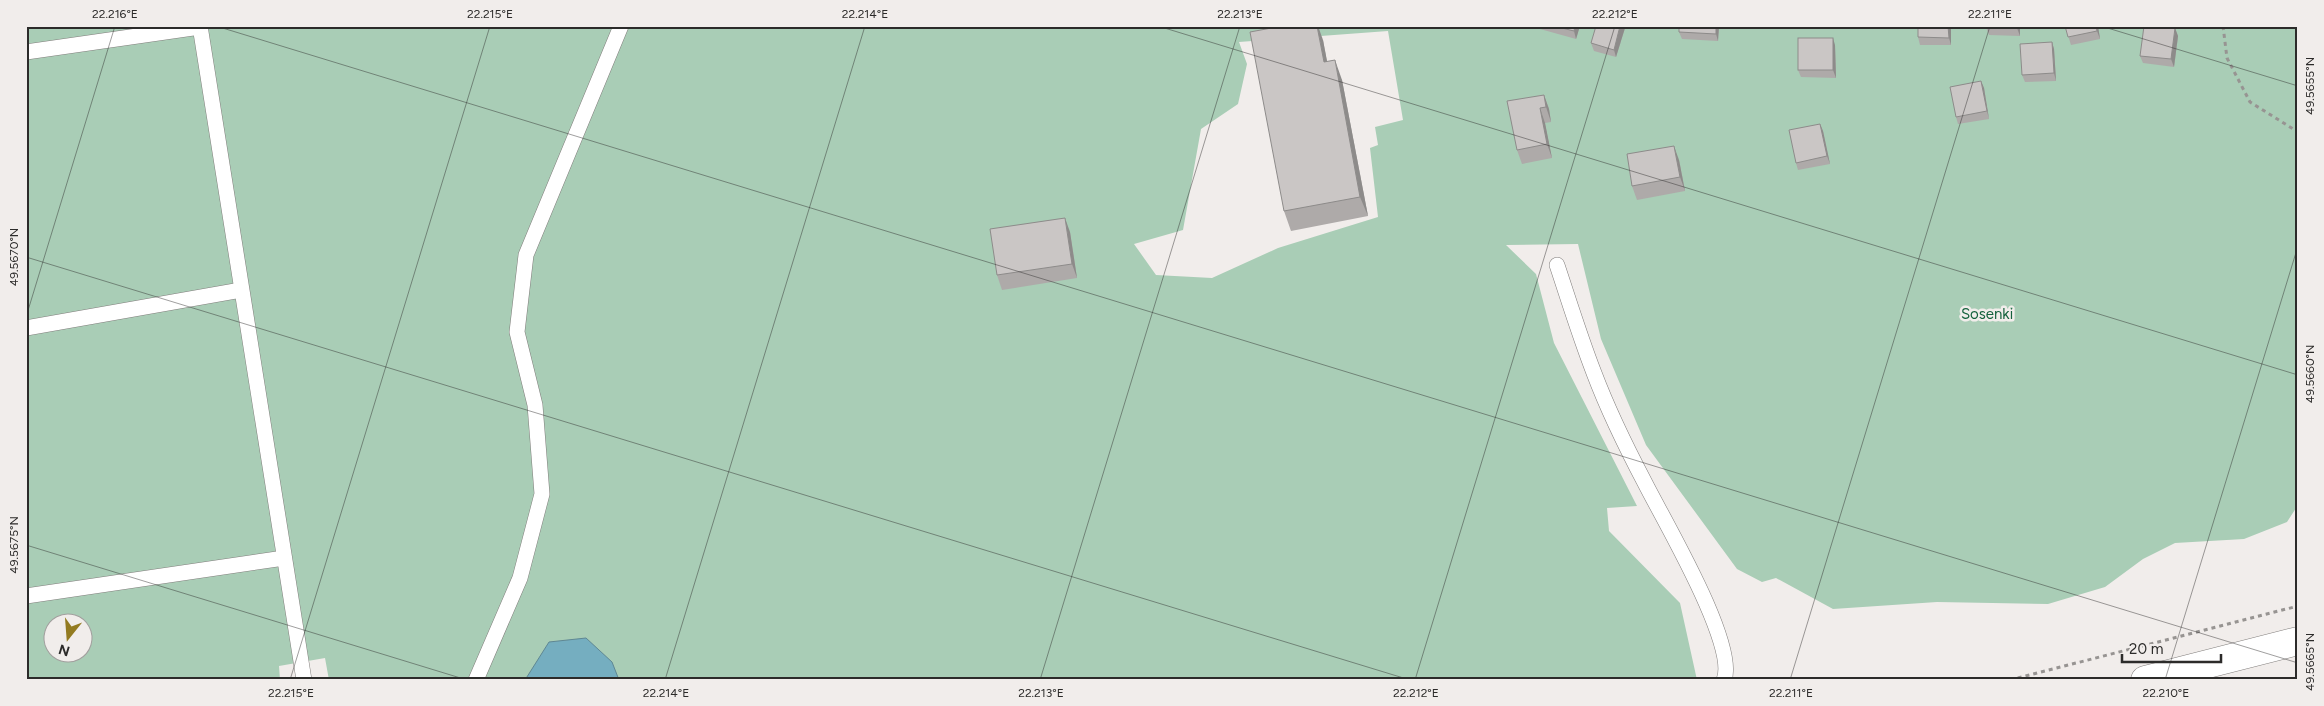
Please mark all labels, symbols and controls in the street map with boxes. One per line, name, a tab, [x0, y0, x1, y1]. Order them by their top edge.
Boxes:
text: 22.216°E	[92, 7, 138, 21]
text: 22.215°E	[467, 7, 513, 21]
text: 22.214°E	[842, 7, 888, 21]
text: 22.213°E	[1217, 7, 1263, 21]
text: 22.212°E	[1592, 7, 1638, 21]
text: 22.211°E	[1968, 7, 2012, 21]
text: 49.5655°N	[2303, 57, 2317, 115]
text: 49.5670°N	[7, 228, 21, 286]
park label: Sosenki	[1961, 305, 2013, 323]
text: 49.5660°N	[2303, 345, 2317, 403]
text: 49.5675°N	[7, 516, 21, 574]
north arrow	[42, 614, 92, 664]
scale bar	[2122, 631, 2220, 663]
text: 49.5665°N	[2303, 633, 2317, 691]
text: N	[57, 640, 72, 660]
text: 20 m	[2129, 640, 2163, 658]
text: 22.215°E	[268, 686, 314, 700]
text: 22.214°E	[643, 686, 689, 700]
text: 22.213°E	[1018, 686, 1064, 700]
text: 22.212°E	[1393, 686, 1439, 700]
text: 22.211°E	[1769, 686, 1813, 700]
text: 22.210°E	[2143, 686, 2189, 700]

